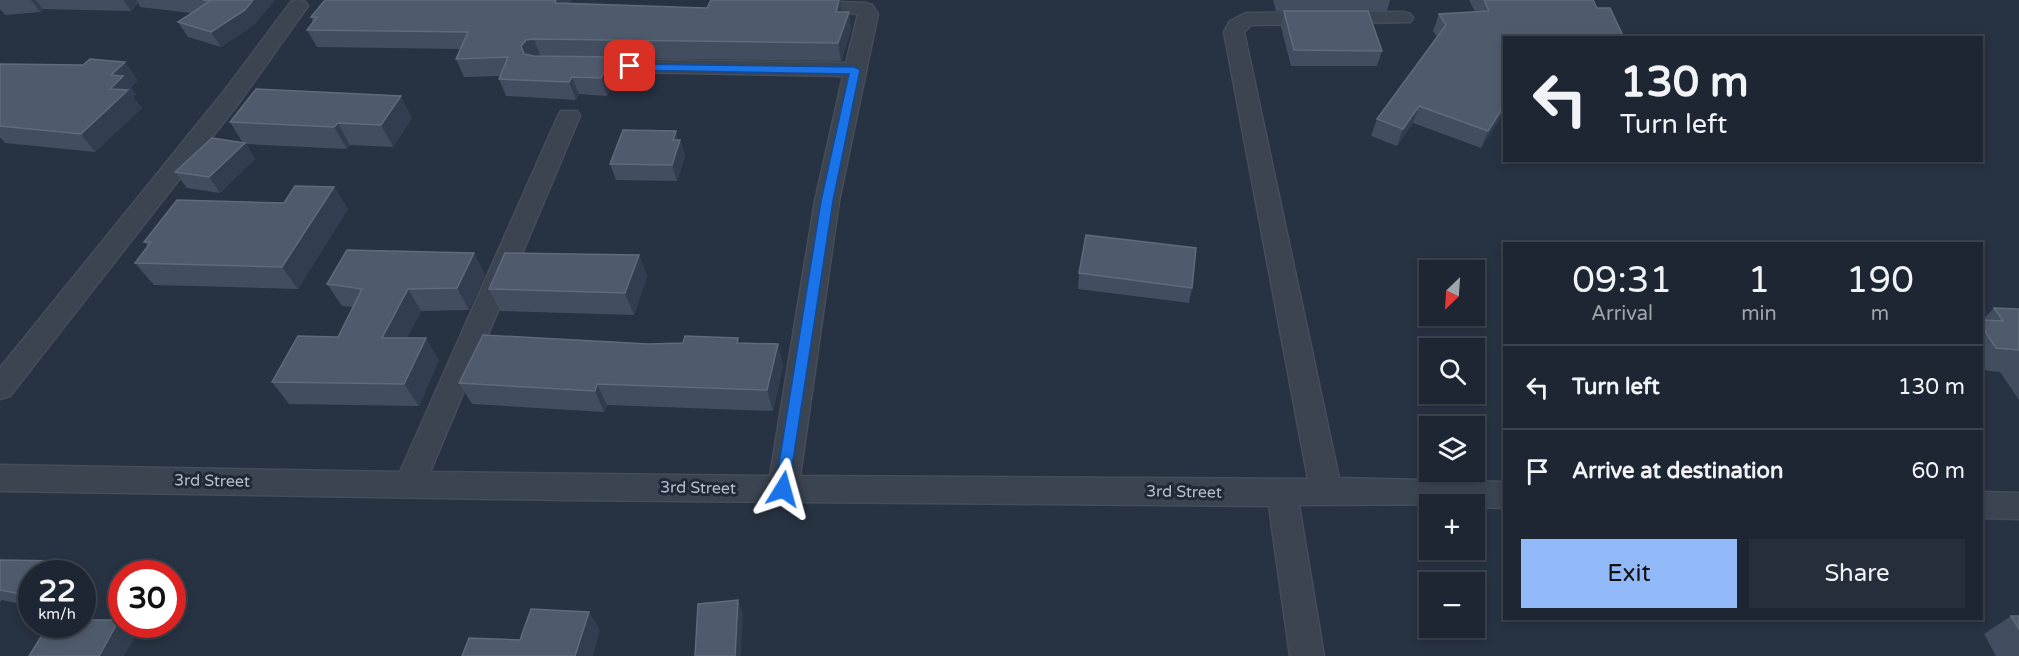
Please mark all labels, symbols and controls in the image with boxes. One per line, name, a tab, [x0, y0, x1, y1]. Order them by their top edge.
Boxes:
pin	[604, 40, 655, 91]
icon: arrive	[613, 49, 646, 82]
text: 130 m	[1620, 57, 1749, 108]
icon: left	[1521, 60, 1599, 138]
text: Turn left	[1620, 108, 1727, 141]
text: 09:31	[1572, 259, 1672, 302]
text: 1	[1748, 259, 1770, 302]
text: 190	[1846, 259, 1914, 302]
north arrow	[1419, 260, 1485, 326]
map controls	[1419, 260, 1485, 638]
text: Arrival	[1591, 302, 1653, 326]
text: min	[1741, 302, 1777, 326]
text: m	[1871, 302, 1889, 326]
button: search	[1419, 338, 1485, 404]
icon: left	[1521, 371, 1554, 404]
text: Turn left	[1572, 374, 1660, 400]
text: 130 m	[1898, 374, 1965, 400]
button: layers	[1419, 416, 1485, 482]
icon: arrive	[1521, 455, 1554, 488]
position arrow	[751, 457, 815, 521]
text: Arrive at destination	[1572, 458, 1783, 484]
text: 60 m	[1911, 458, 1965, 484]
street label: 3rd Street	[174, 470, 250, 492]
street label: 3rd Street	[660, 477, 736, 499]
street label: 3rd Street	[1146, 481, 1222, 503]
button: +	[1419, 494, 1485, 560]
button: Exit	[1521, 539, 1737, 608]
button: Share	[1749, 539, 1965, 608]
speed limit sign: 30	[108, 560, 186, 638]
button: −	[1419, 572, 1485, 638]
text: 22	[38, 573, 76, 610]
text: km/h	[38, 605, 76, 623]

